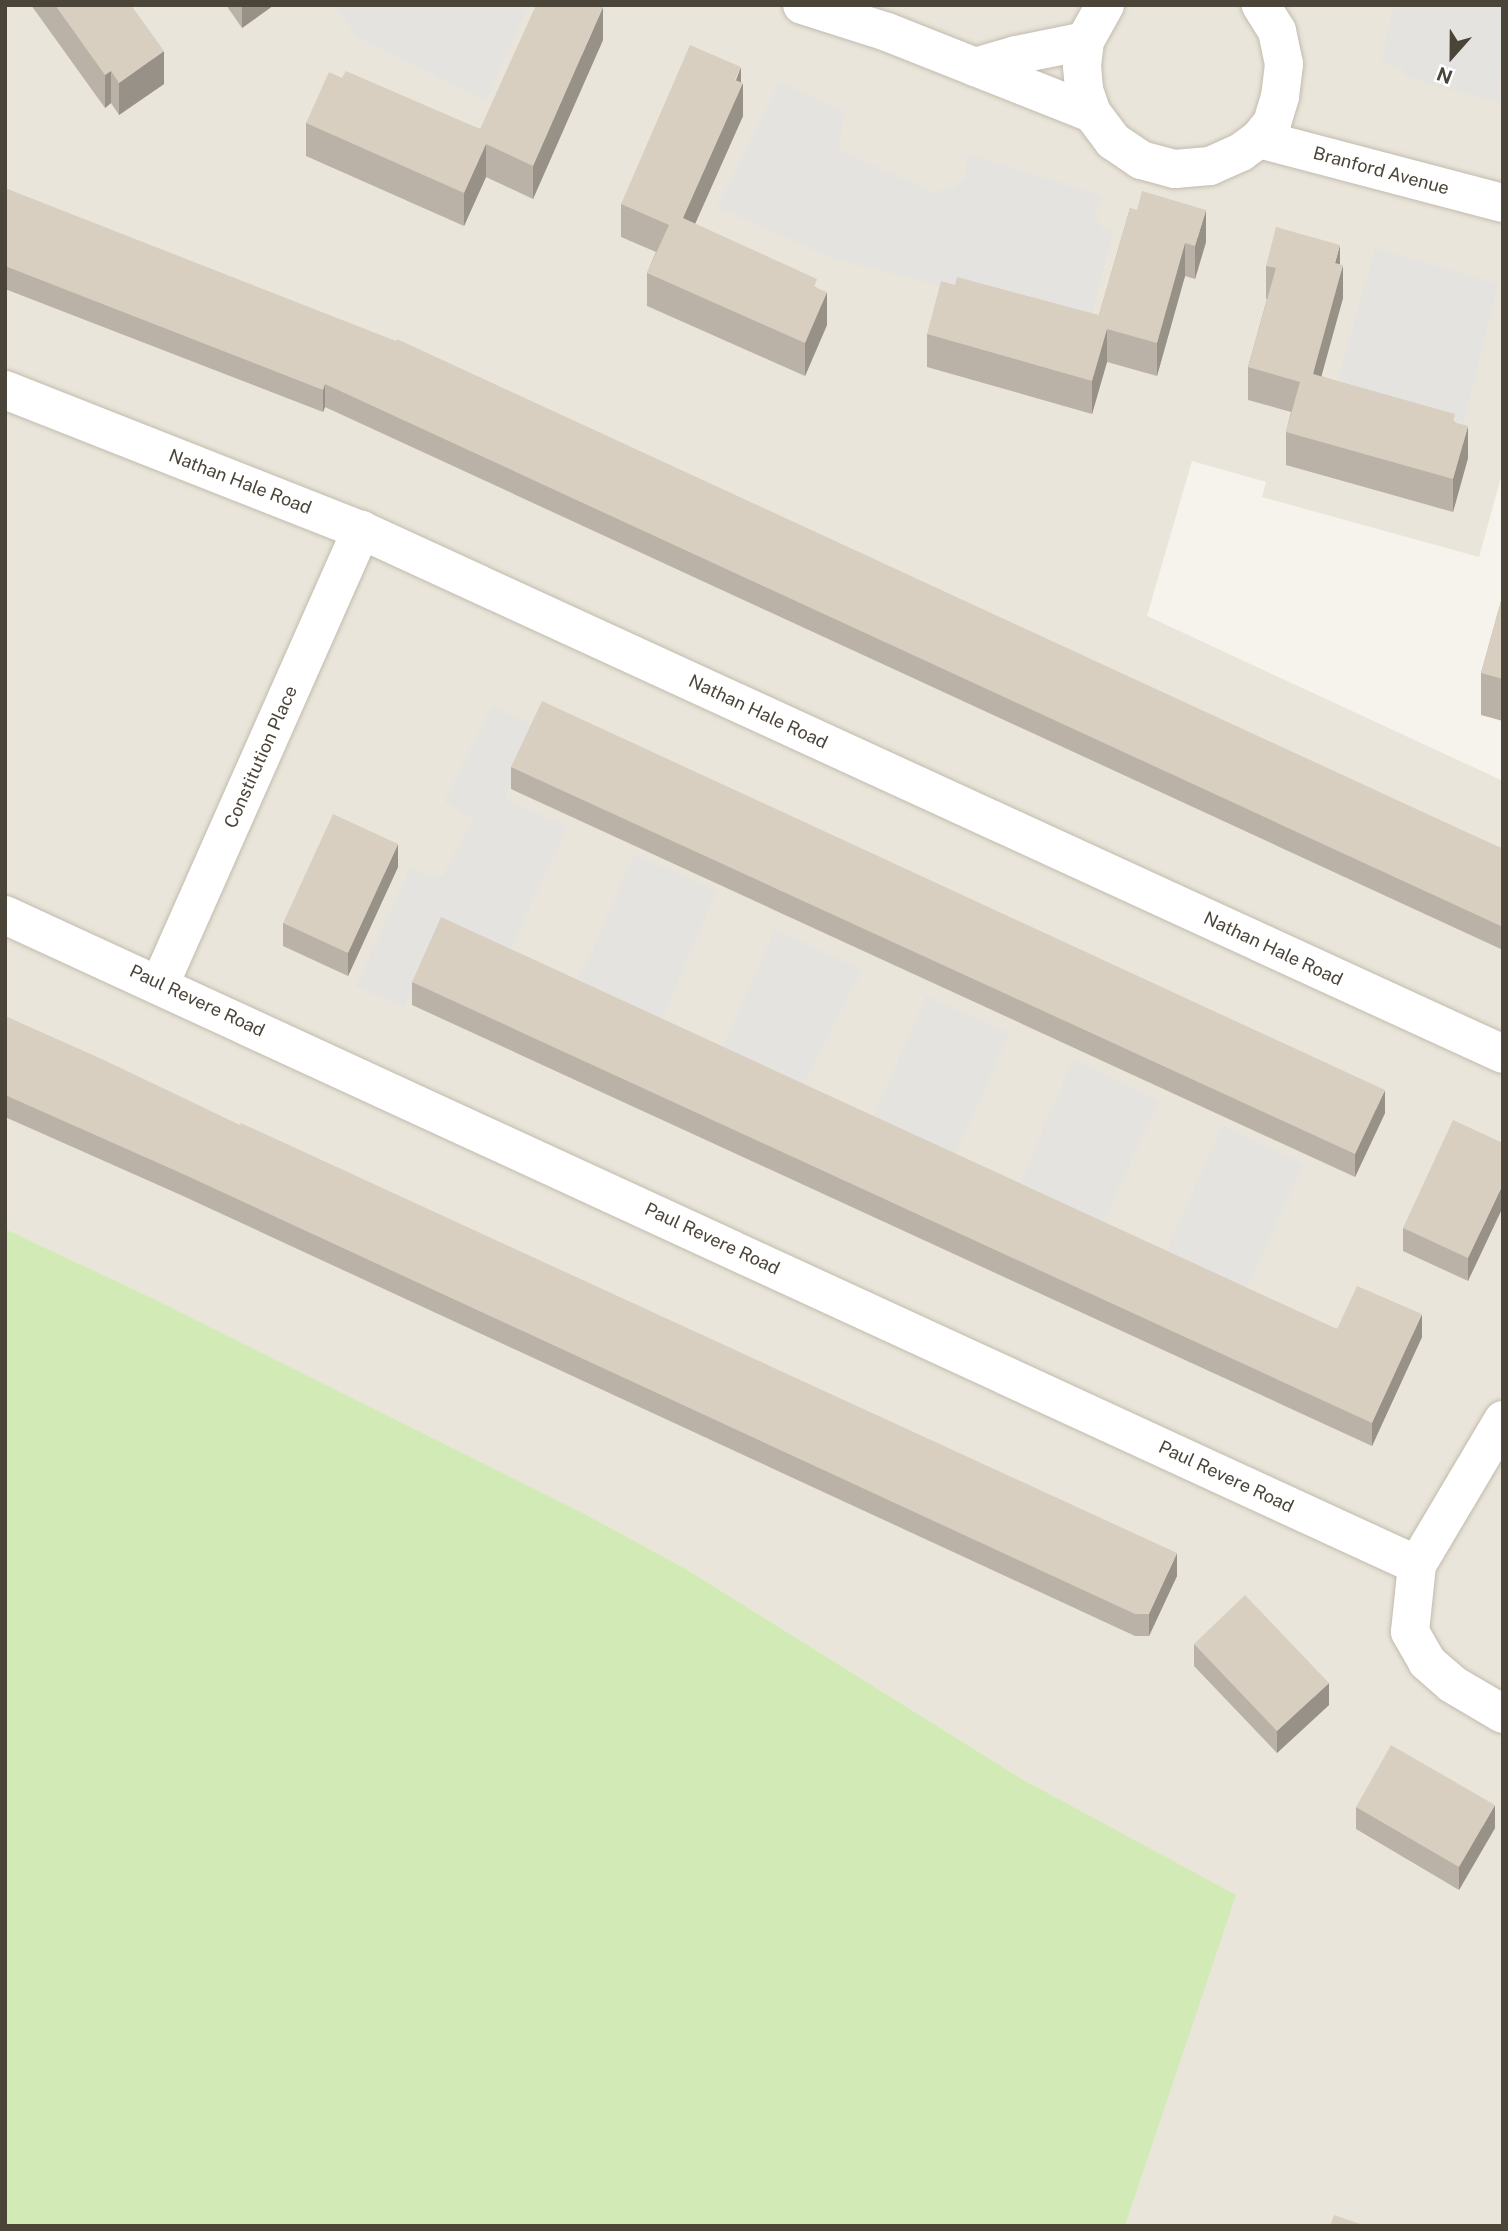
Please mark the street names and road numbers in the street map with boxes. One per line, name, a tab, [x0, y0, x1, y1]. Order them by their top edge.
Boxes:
street label: Branford Avenue	[1311, 142, 1451, 200]
street label: Nathan Hale Road	[166, 445, 314, 519]
street label: Nathan Hale Road	[685, 670, 831, 754]
street label: Constitution Place	[220, 682, 302, 832]
street label: Nathan Hale Road	[1200, 907, 1346, 991]
street label: Paul Revere Road	[126, 960, 268, 1042]
street label: Paul Revere Road	[641, 1198, 783, 1280]
street label: Paul Revere Road	[1155, 1436, 1297, 1518]

